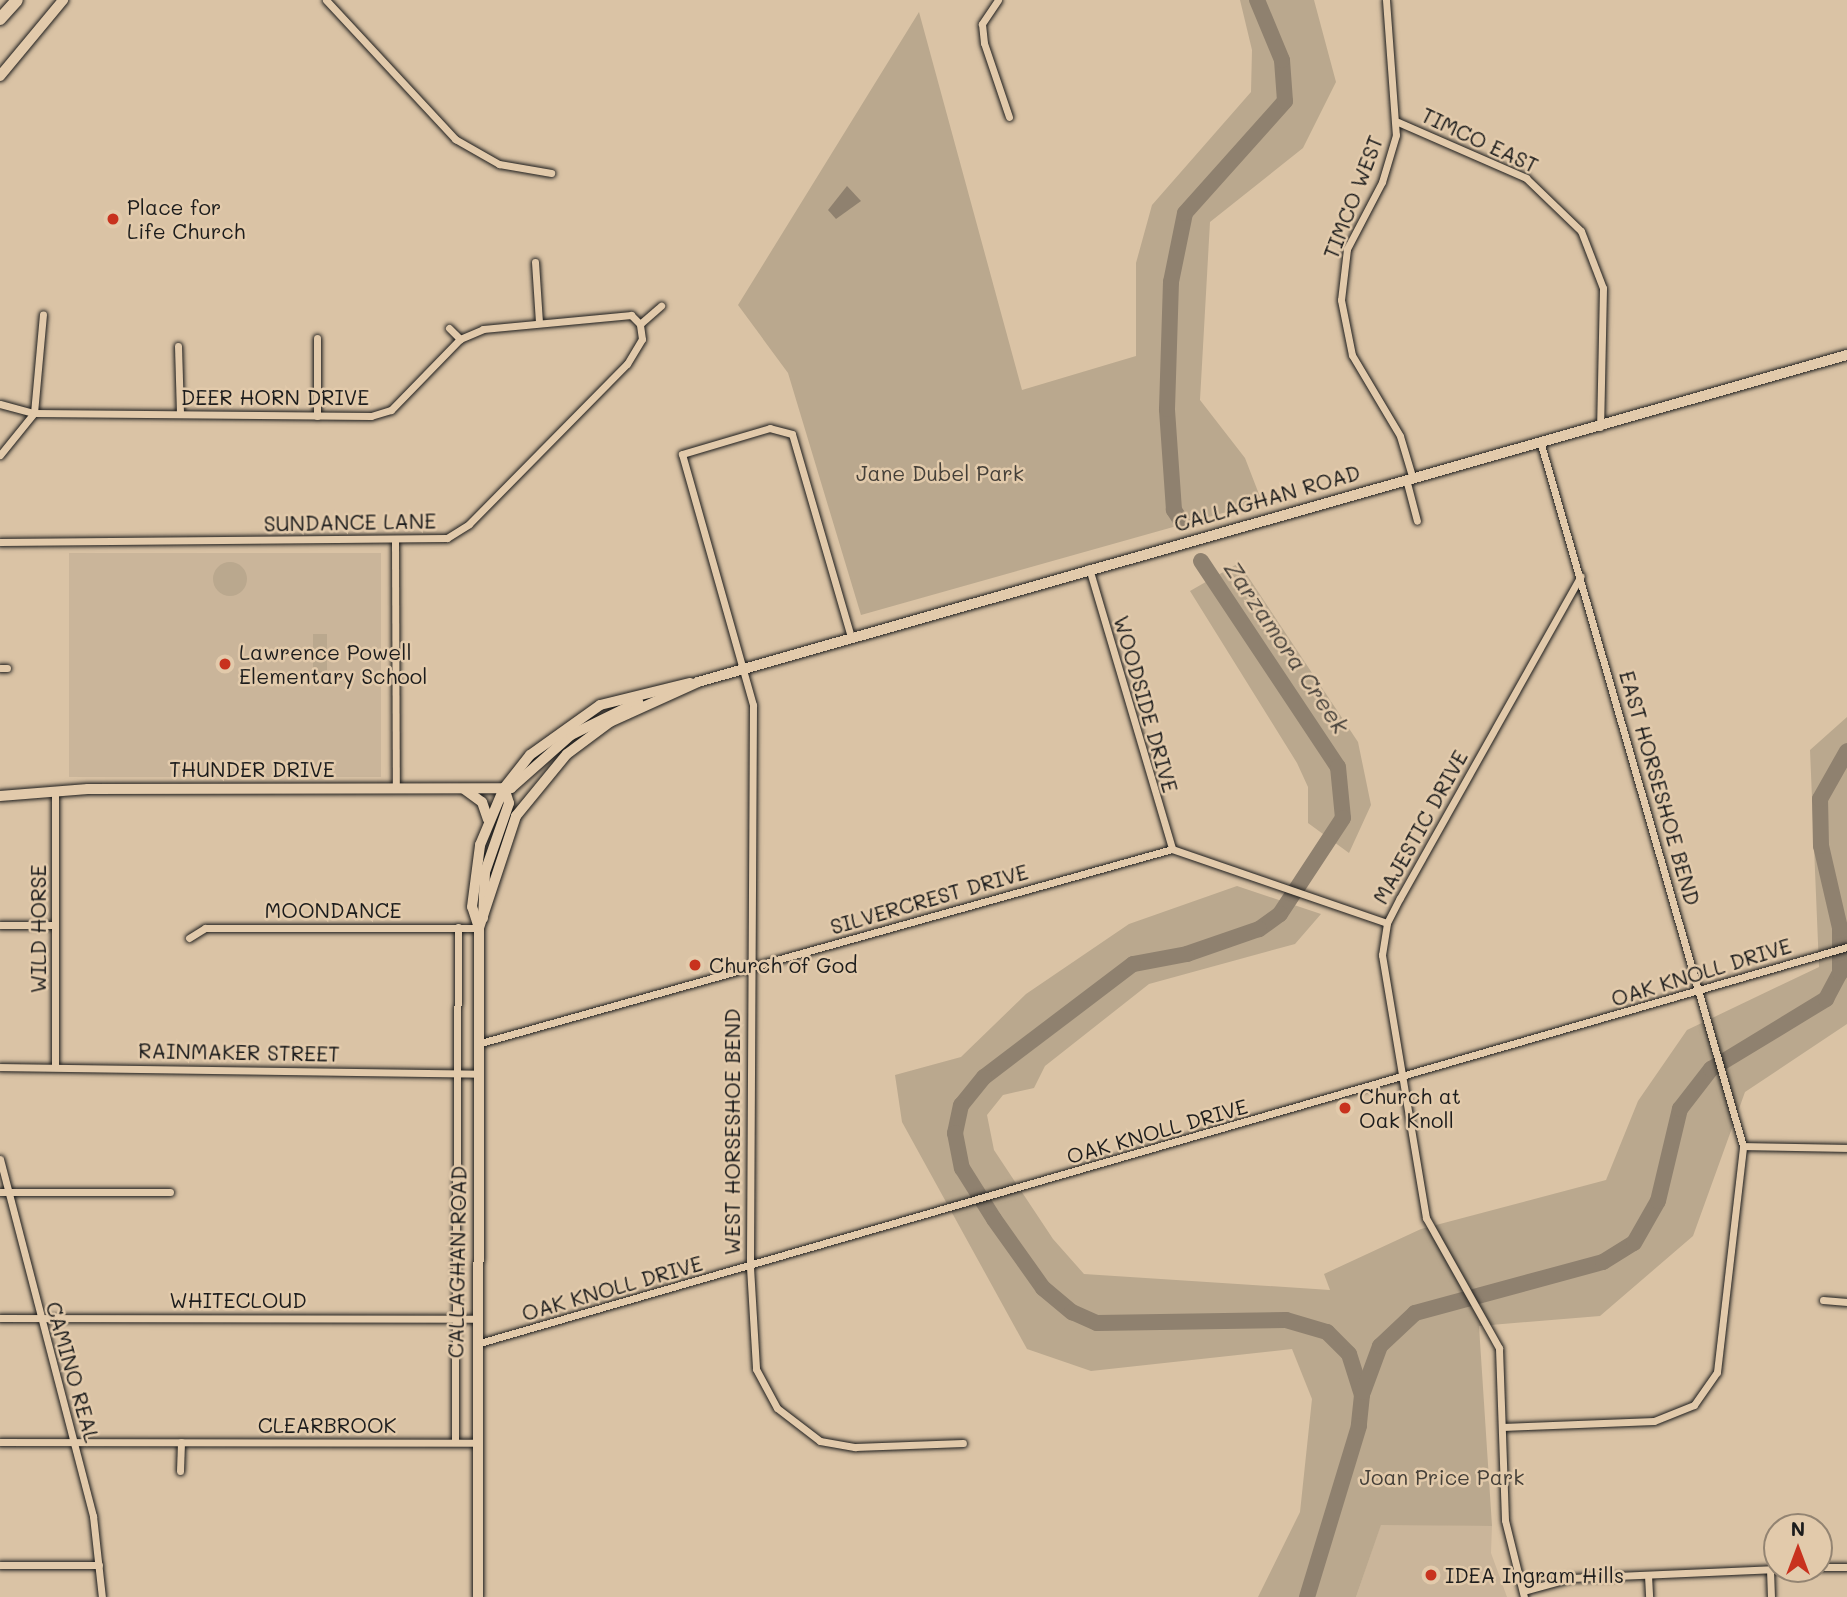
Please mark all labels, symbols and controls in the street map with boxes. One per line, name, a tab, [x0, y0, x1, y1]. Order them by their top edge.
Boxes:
street label: TIMCO EAST	[1418, 102, 1542, 178]
street label: TIMCO WEST	[1318, 132, 1388, 262]
place label: Place for Life Church	[127, 194, 245, 244]
marker: Place for Life Church	[105, 211, 121, 227]
street label: DEER HORN DRIVE	[181, 384, 369, 410]
street label: CALLAGHAN ROAD	[1171, 459, 1363, 537]
park label: Jane Dubel Park	[856, 460, 1024, 486]
street label: SUNDANCE LANE	[263, 508, 437, 536]
water label: Zarzamora Creek	[1219, 555, 1355, 739]
street label: WOODSIDE DRIVE	[1109, 613, 1183, 795]
place label: Lawrence Powell Elementary School	[239, 639, 427, 689]
marker: Lawrence Powell Elementary School	[217, 656, 233, 672]
street label: EAST HORSESHOE BEND	[1614, 668, 1706, 908]
street label: MAJESTIC DRIVE	[1367, 746, 1473, 908]
street label: THUNDER DRIVE	[169, 756, 335, 782]
street label: SILVERCREST DRIVE	[827, 859, 1031, 939]
street label: WILD HORSE	[25, 865, 51, 993]
street label: MOONDANCE	[265, 897, 401, 923]
street label: OAK KNOLL DRIVE	[1608, 933, 1794, 1011]
place label: Church of God	[709, 952, 857, 978]
marker: Church of God	[687, 957, 703, 973]
street label: WEST HORSESHOE BEND	[719, 1009, 745, 1255]
street label: RAINMAKER STREET	[138, 1038, 340, 1066]
place label: Church at Oak Knoll	[1359, 1083, 1461, 1133]
street label: OAK KNOLL DRIVE	[1064, 1093, 1250, 1169]
marker: Church at Oak Knoll	[1337, 1100, 1353, 1116]
street label: CALLAGHAN ROAD	[443, 1166, 471, 1358]
street label: OAK KNOLL DRIVE	[519, 1250, 705, 1326]
street label: WHITECLOUD	[169, 1287, 307, 1313]
street label: CAMINO REAL	[41, 1299, 105, 1445]
street label: CLEARBROOK	[258, 1412, 396, 1438]
park label: Joan Price Park	[1360, 1464, 1524, 1490]
north arrow	[1763, 1513, 1833, 1583]
text: N	[1791, 1516, 1805, 1541]
place label: IDEA Ingram Hills	[1445, 1562, 1624, 1588]
marker: IDEA Ingram Hills	[1423, 1567, 1439, 1583]

